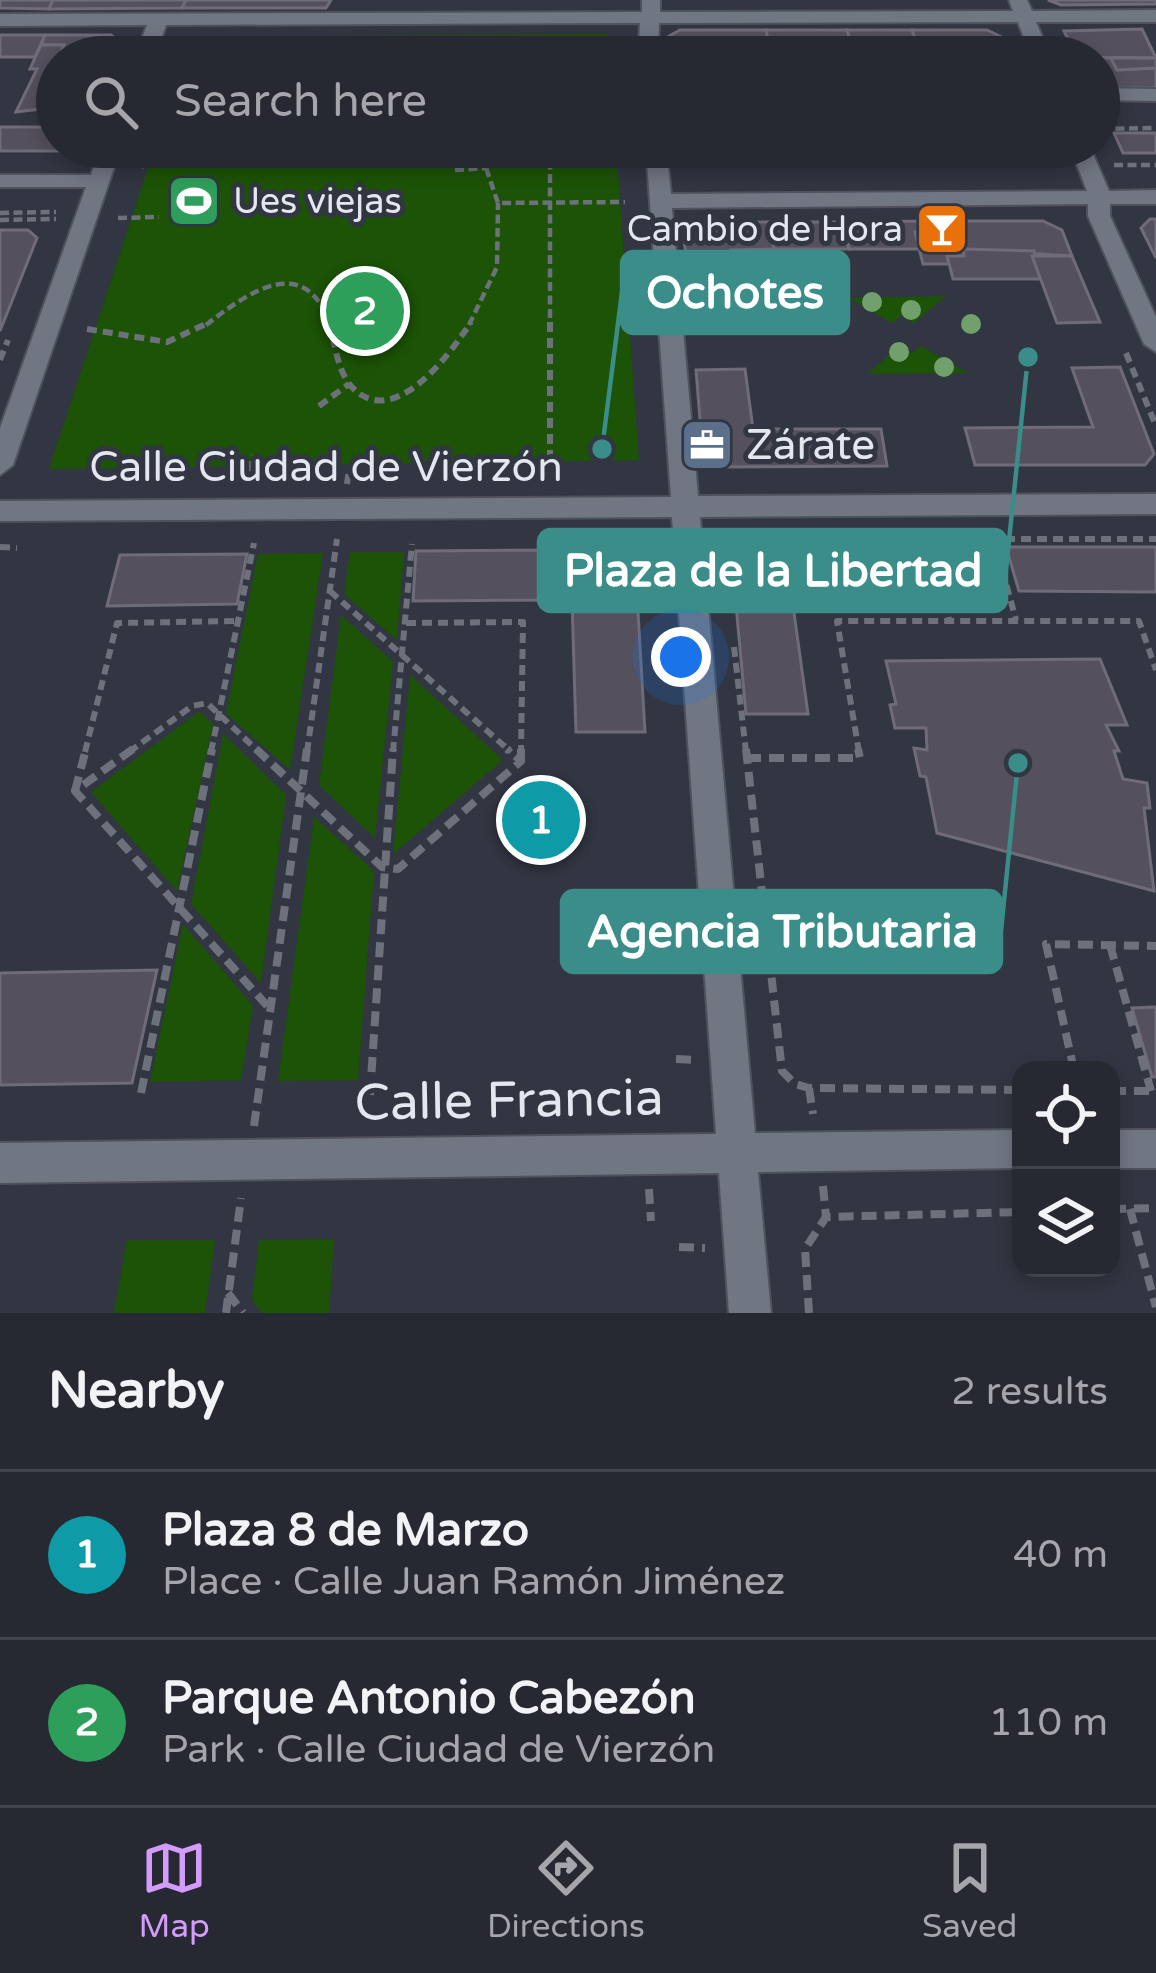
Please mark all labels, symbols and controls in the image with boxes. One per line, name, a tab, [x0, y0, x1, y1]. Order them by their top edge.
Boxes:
search box	[36, 36, 1120, 168]
icon: search	[78, 69, 144, 135]
text: Search here	[174, 75, 427, 129]
sports icon: Ues viejas	[166, 173, 222, 229]
place label: Ues viejas	[233, 180, 402, 223]
bar icon: Cambio de Hora	[914, 201, 970, 257]
place label: Cambio de Hora	[627, 208, 903, 251]
callout: Ochotes	[622, 252, 848, 333]
pin: 2	[326, 266, 404, 356]
text: Ochotes	[646, 267, 824, 321]
office icon: Zárate	[679, 417, 735, 473]
place label: Zárate	[746, 420, 875, 471]
street label: Calle Ciudad de Vierzón	[89, 442, 563, 493]
callout: Plaza de la Libertad	[539, 530, 1006, 611]
text: Plaza de la Libertad	[564, 545, 982, 599]
your location	[651, 627, 711, 687]
pin: 1	[502, 775, 580, 865]
callout: Agencia Tributaria	[562, 891, 1001, 972]
text: Agencia Tributaria	[586, 906, 978, 960]
map controls	[1012, 1061, 1120, 1277]
button: locate	[1012, 1061, 1120, 1169]
street label: Calle Francia	[354, 1067, 664, 1135]
button: layers	[1012, 1169, 1120, 1277]
text: Nearby	[48, 1360, 225, 1422]
text: 2 results	[951, 1368, 1108, 1415]
text: Plaza 8 de Marzo	[162, 1504, 529, 1558]
text: 1	[75, 1531, 99, 1578]
text: 40 m	[1013, 1531, 1108, 1578]
text: Place · Calle Juan Ramón Jiménez	[162, 1558, 785, 1605]
text: Parque Antonio Cabezón	[162, 1672, 696, 1726]
text: 2	[75, 1699, 99, 1746]
text: 110 m	[989, 1699, 1108, 1746]
text: Park · Calle Ciudad de Vierzón	[162, 1726, 715, 1773]
tab: Map	[139, 1835, 210, 1946]
tab: Directions	[487, 1835, 645, 1946]
tab: Saved	[922, 1835, 1017, 1946]

